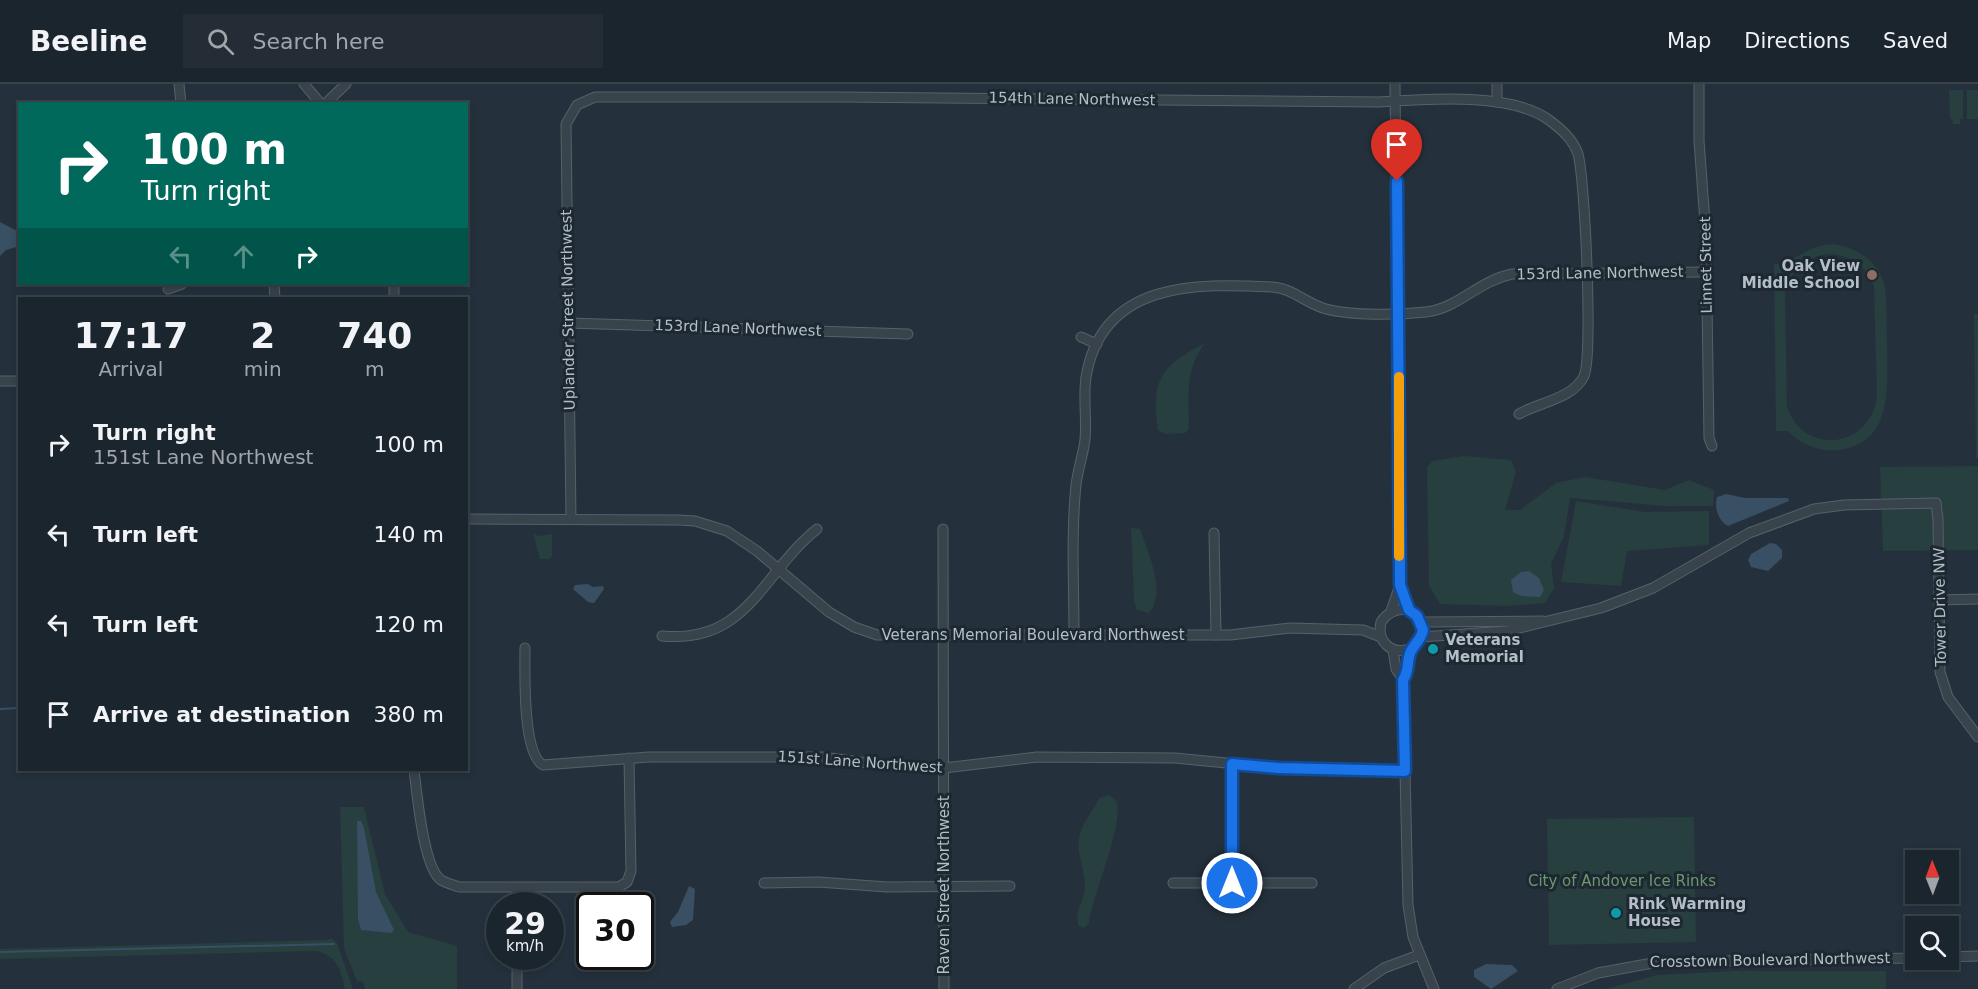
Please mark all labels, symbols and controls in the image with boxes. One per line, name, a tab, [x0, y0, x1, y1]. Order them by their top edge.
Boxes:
search box	[183, 14, 603, 68]
text: Beeline	[30, 25, 147, 58]
icon: search	[204, 25, 237, 58]
text: Search here	[252, 29, 385, 54]
text: Map	[1667, 29, 1711, 53]
text: Directions	[1744, 29, 1850, 53]
text: Saved	[1883, 29, 1948, 53]
street label: 154th Lane Northwest	[988, 89, 1156, 109]
pin	[1371, 119, 1422, 181]
text: 100 m	[141, 125, 287, 174]
icon: right	[42, 126, 120, 204]
icon: arrive	[1380, 128, 1413, 161]
text: Turn right	[141, 175, 270, 206]
street label: Uplander Street Northwest	[557, 209, 579, 410]
street label: Linnet Street	[1696, 216, 1716, 314]
icon: left	[164, 240, 197, 273]
icon: ahead	[227, 240, 260, 273]
icon: right	[290, 240, 323, 273]
place label: Oak View Middle School	[1742, 257, 1860, 292]
street label: 153rd Lane Northwest	[1516, 263, 1684, 283]
marker: Oak View Middle School	[1865, 268, 1879, 282]
text: 17:17	[74, 315, 188, 356]
text: 2	[250, 315, 275, 356]
text: 740	[337, 315, 412, 356]
street label: 153rd Lane Northwest	[654, 316, 822, 340]
text: Arrival	[98, 357, 163, 381]
text: min	[244, 357, 282, 381]
text: m	[365, 357, 385, 381]
text: Turn right	[93, 420, 216, 445]
icon: right	[42, 428, 75, 461]
text: 100 m	[374, 432, 444, 457]
text: 151st Lane Northwest	[93, 445, 313, 469]
icon: left	[42, 518, 75, 551]
text: Turn left	[93, 522, 198, 547]
text: 140 m	[374, 522, 444, 547]
street label: Tower Drive NW	[1930, 547, 1950, 668]
icon: left	[42, 608, 75, 641]
text: Turn left	[93, 612, 198, 637]
text: 120 m	[374, 612, 444, 637]
street label: Veterans Memorial Boulevard Northwest	[881, 626, 1185, 644]
place label: Veterans Memorial	[1445, 631, 1524, 666]
marker: Veterans Memorial	[1426, 642, 1440, 656]
icon: arrive	[42, 698, 75, 731]
text: Arrive at destination	[93, 702, 350, 727]
text: 380 m	[374, 702, 444, 727]
street label: 151st Lane Northwest	[777, 747, 943, 777]
street label: Raven Street Northwest	[935, 795, 953, 975]
north arrow	[1905, 850, 1959, 904]
map controls	[1905, 850, 1959, 970]
position arrow	[1200, 851, 1264, 915]
park label: City of Andover Ice Rinks	[1528, 872, 1716, 890]
speed limit sign: 30	[576, 892, 654, 970]
place label: Rink Warming House	[1628, 895, 1746, 930]
text: 29	[504, 906, 546, 941]
marker: Rink Warming House	[1609, 906, 1623, 920]
button: search	[1905, 916, 1959, 970]
text: km/h	[506, 937, 544, 955]
street label: Crosstown Boulevard Northwest	[1650, 949, 1891, 971]

